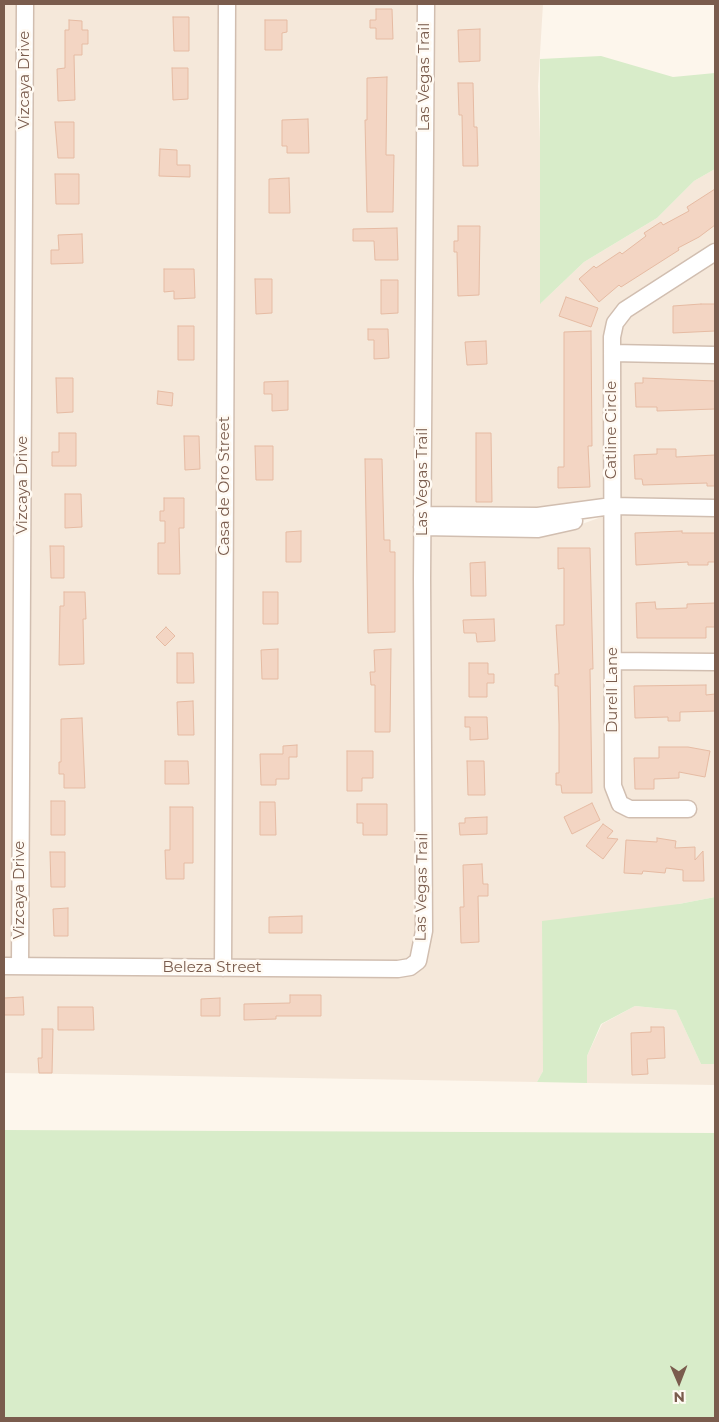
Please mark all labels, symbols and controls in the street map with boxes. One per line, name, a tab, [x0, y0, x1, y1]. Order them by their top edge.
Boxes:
street label: Las Vegas Trail	[416, 23, 434, 131]
street label: Vizcaya Drive	[16, 31, 34, 129]
street label: Catline Circle	[603, 381, 621, 479]
street label: Casa de Oro Street	[216, 416, 234, 556]
street label: Las Vegas Trail	[414, 428, 432, 536]
street label: Vizcaya Drive	[14, 436, 32, 534]
street label: Durell Lane	[604, 647, 622, 733]
street label: Las Vegas Trail	[412, 832, 432, 942]
street label: Vizcaya Drive	[11, 841, 29, 939]
street label: Beleza Street	[162, 959, 262, 977]
north arrow	[654, 1357, 704, 1407]
text: N	[673, 1388, 685, 1406]

